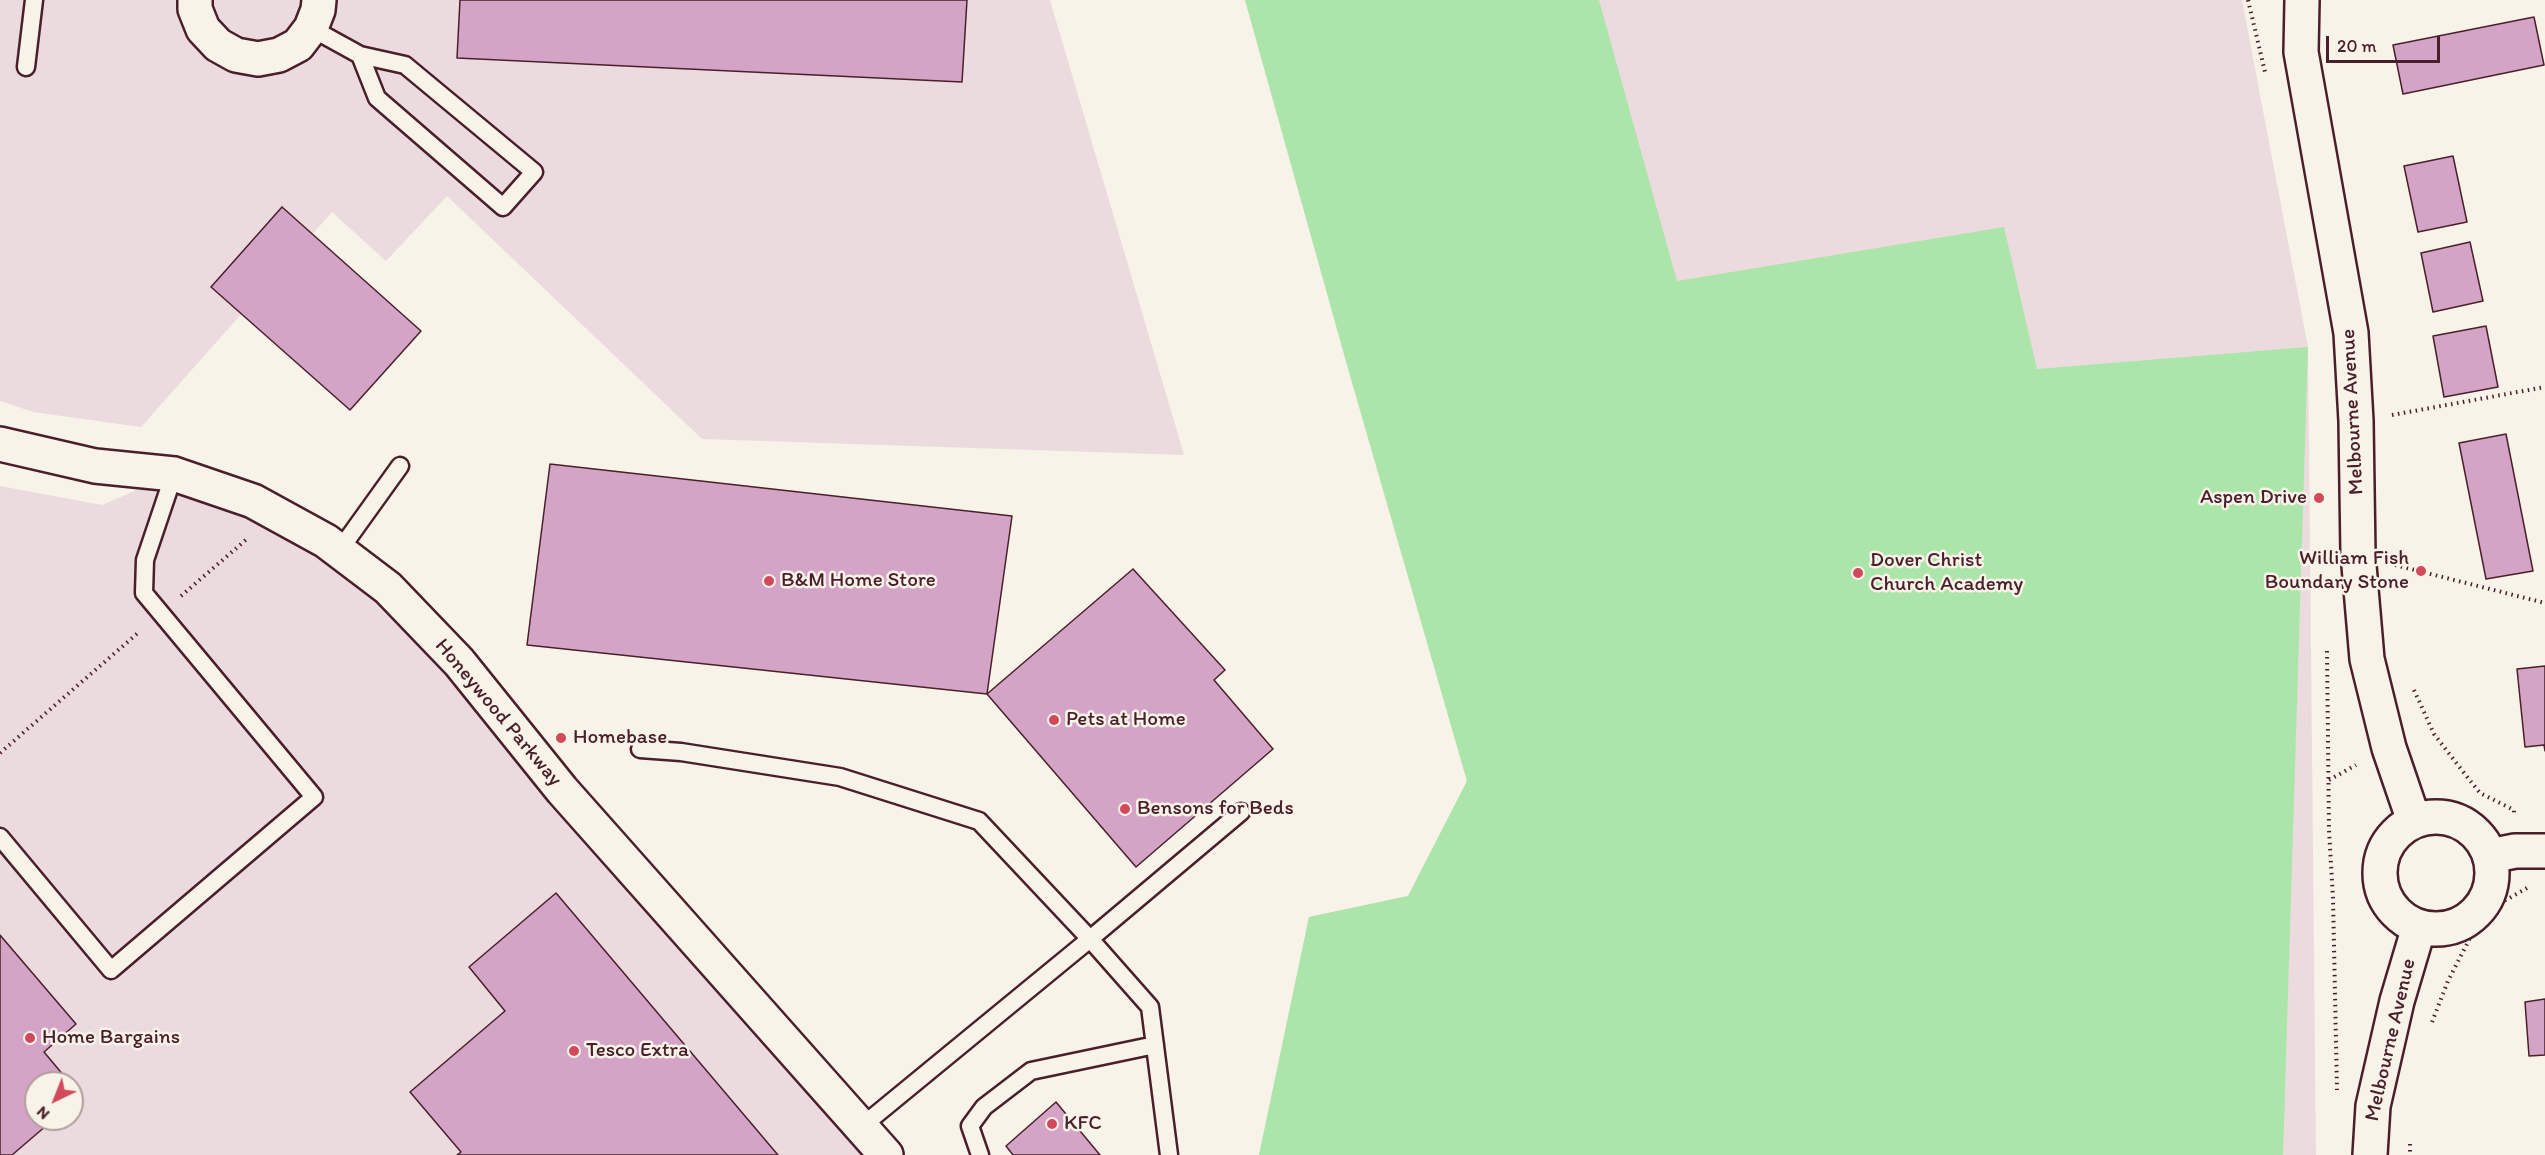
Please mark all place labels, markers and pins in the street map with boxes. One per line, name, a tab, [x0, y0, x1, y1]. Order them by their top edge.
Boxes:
place label: Aspen Drive	[2200, 485, 2307, 511]
marker: Aspen Drive	[2312, 491, 2326, 505]
place label: William Fish Boundary Stone	[2265, 546, 2409, 596]
place label: Dover Christ Church Academy	[1870, 548, 2023, 598]
marker: William Fish Boundary Stone	[2414, 564, 2428, 578]
marker: Dover Christ Church Academy	[1851, 566, 1865, 580]
place label: B&M Home Store	[781, 568, 936, 594]
marker: B&M Home Store	[762, 574, 776, 588]
place label: Pets at Home	[1066, 707, 1186, 733]
marker: Pets at Home	[1047, 713, 1061, 727]
place label: Homebase	[573, 725, 667, 751]
marker: Homebase	[554, 731, 568, 745]
place label: Bensons for Beds	[1137, 796, 1294, 822]
marker: Bensons for Beds	[1118, 802, 1132, 816]
place label: Home Bargains	[42, 1025, 180, 1051]
marker: Home Bargains	[23, 1031, 37, 1045]
place label: Tesco Extra	[586, 1038, 689, 1064]
marker: Tesco Extra	[567, 1044, 581, 1058]
place label: KFC	[1064, 1111, 1102, 1137]
marker: KFC	[1045, 1117, 1059, 1131]

